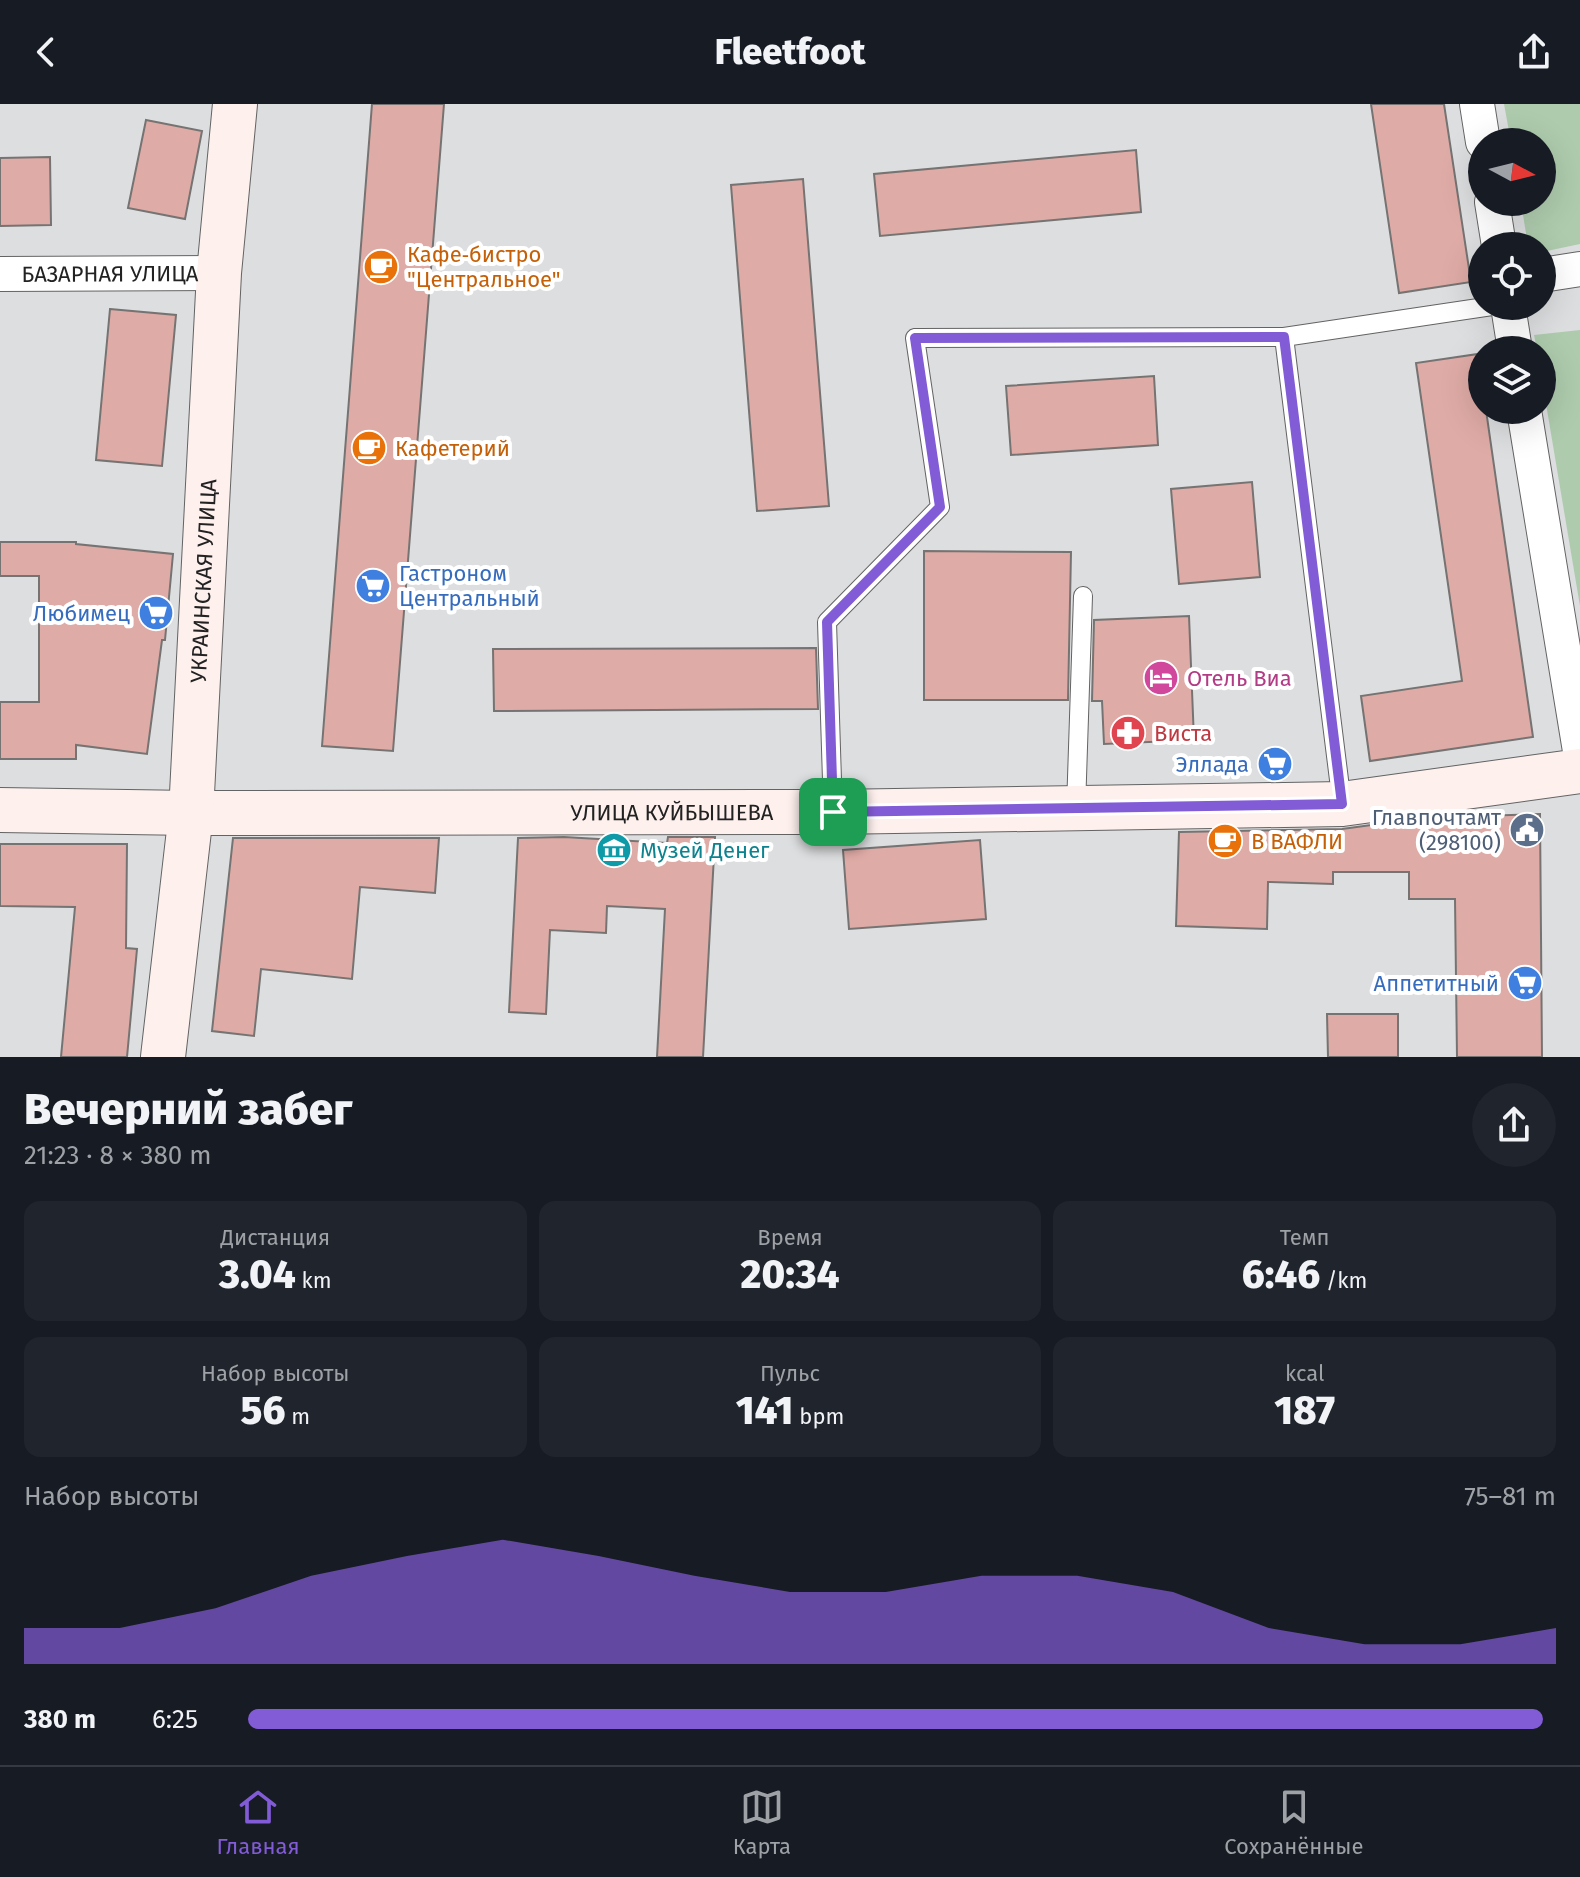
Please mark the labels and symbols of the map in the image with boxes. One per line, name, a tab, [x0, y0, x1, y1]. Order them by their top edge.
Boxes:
north arrow	[1468, 128, 1556, 216]
place label: Кафе‐бистро "Центральное"	[407, 241, 561, 293]
cafe icon: Кафе‐бистро "Центральное"	[362, 248, 400, 286]
street label: БАЗАРНАЯ УЛИЦА	[22, 260, 199, 287]
cafe icon: Кафетерий	[350, 429, 388, 467]
place label: Кафетерий	[395, 435, 510, 462]
street label: УКРАИНСКАЯ УЛИЦА	[184, 478, 222, 684]
place label: Гастроном Центральный	[399, 560, 540, 612]
supermarket icon: Гастроном Центральный	[354, 567, 392, 605]
supermarket icon: Любимец	[137, 594, 175, 632]
place label: Любимец	[33, 600, 130, 627]
hotel icon: Отель Виа	[1142, 659, 1180, 697]
place label: Отель Виа	[1187, 665, 1292, 692]
pharmacy icon: Виста	[1109, 714, 1147, 752]
place label: Виста	[1154, 720, 1212, 747]
supermarket icon: Эллада	[1256, 745, 1294, 783]
place label: Эллада	[1176, 751, 1249, 778]
pin	[799, 778, 867, 846]
street label: УЛИЦА КУЙБЫШЕВА	[571, 799, 774, 826]
place label: Главпочтамт (298100)	[1372, 804, 1501, 856]
public building icon: Главпочтамт (298100)	[1508, 811, 1546, 849]
cafe icon: В ВАФЛИ	[1206, 822, 1244, 860]
place label: В ВАФЛИ	[1251, 828, 1343, 855]
museum icon: Музей Денег	[595, 831, 633, 869]
place label: Музей Денег	[640, 837, 770, 864]
supermarket icon: Аппетитный	[1506, 964, 1544, 1002]
place label: Аппетитный	[1374, 970, 1499, 997]

